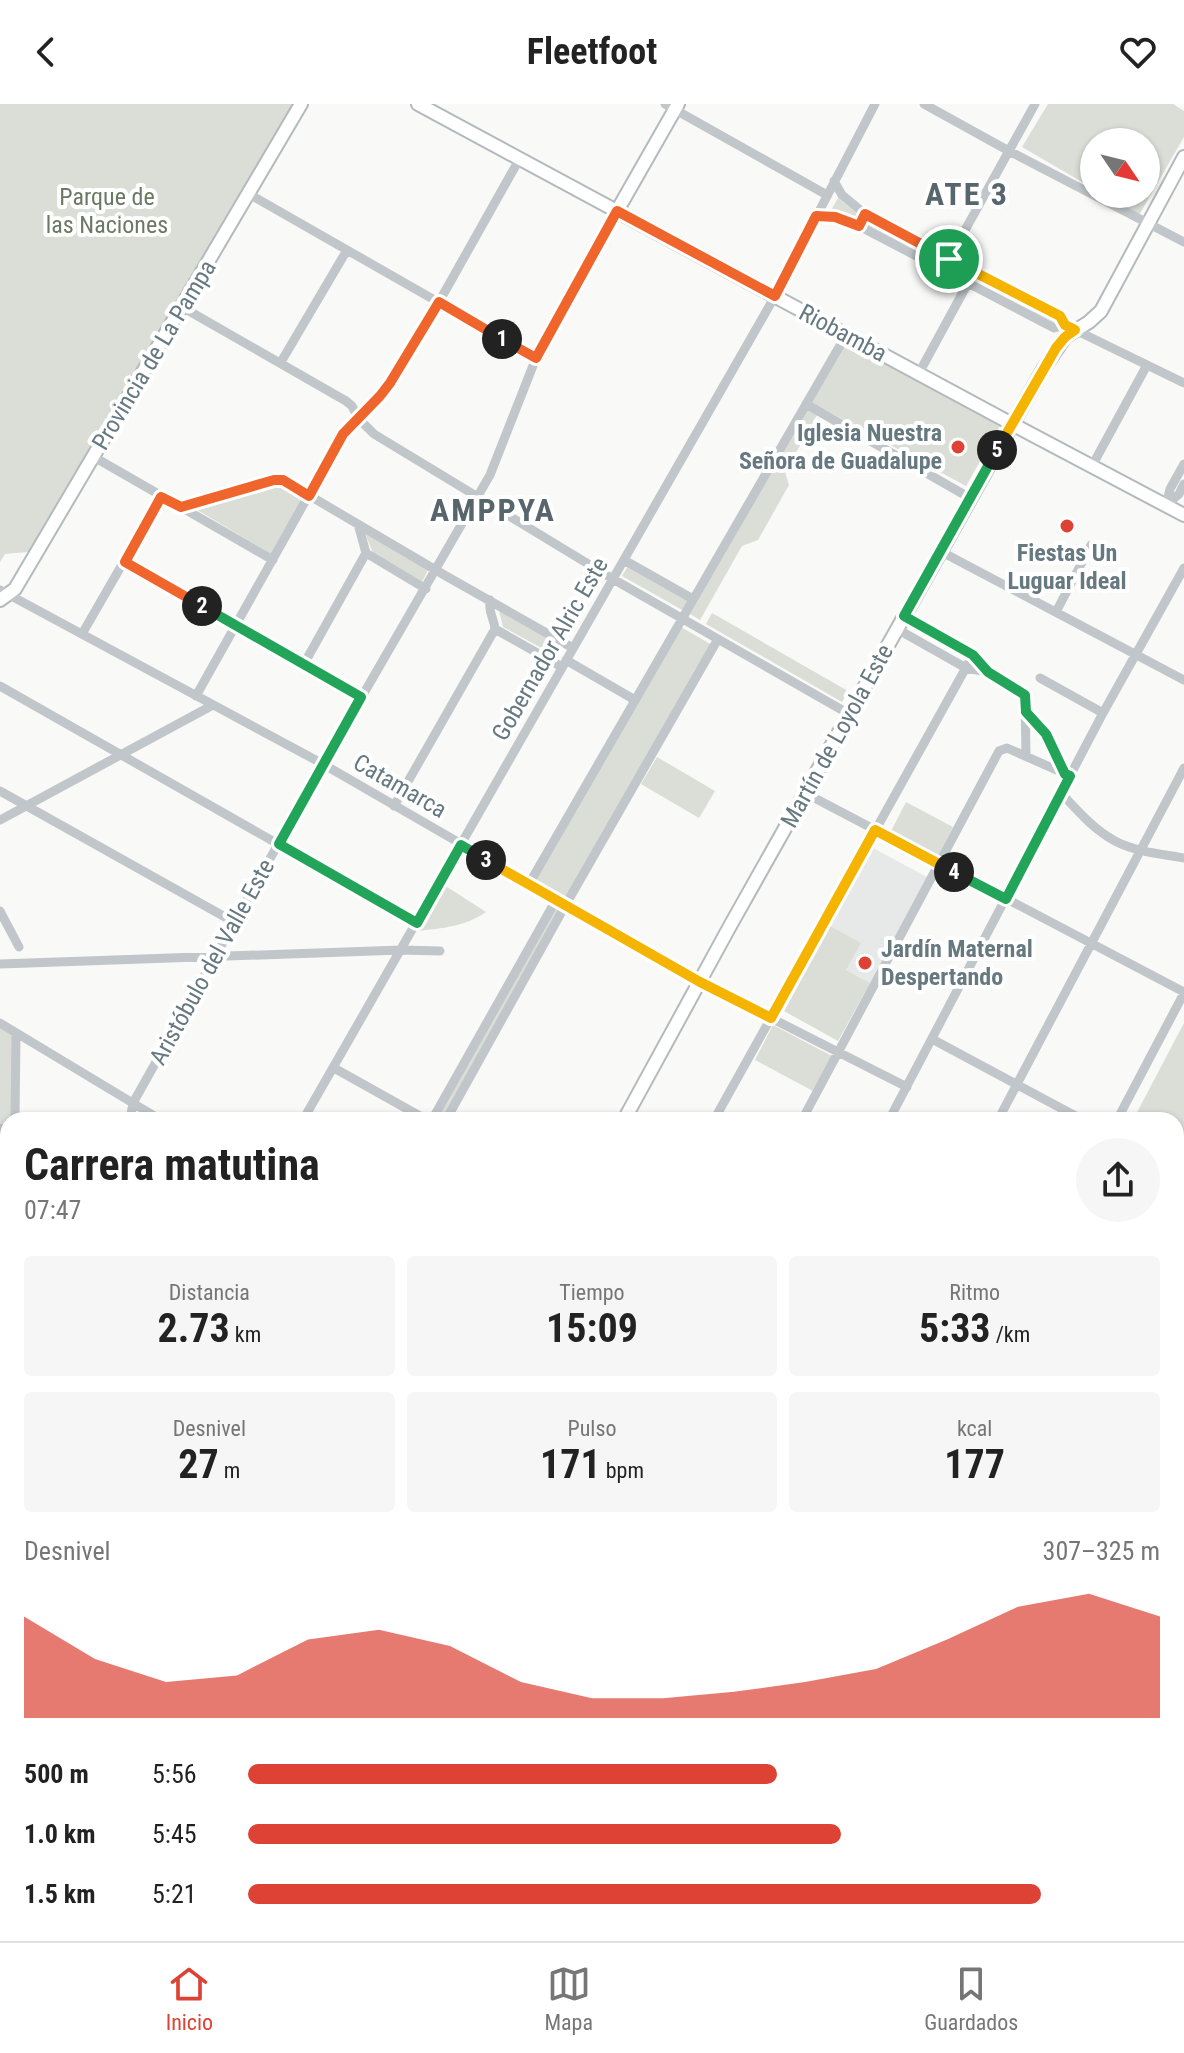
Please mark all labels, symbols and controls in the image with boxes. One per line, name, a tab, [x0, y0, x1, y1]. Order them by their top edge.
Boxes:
icon: back	[24, 30, 68, 74]
icon: heart	[1116, 30, 1160, 74]
text: Fleetfoot	[527, 31, 657, 73]
north arrow	[1080, 128, 1160, 208]
map controls	[1080, 128, 1160, 208]
district label: ATE 3	[925, 175, 1009, 213]
park label: Parque de las Naciones	[46, 183, 168, 239]
pin	[915, 225, 983, 293]
icon: arrive	[927, 237, 971, 281]
street label: Provincia de La Pampa	[86, 255, 222, 455]
street label: Riobamba	[794, 298, 892, 368]
pin: 1	[482, 319, 522, 359]
text: 1	[496, 326, 508, 351]
place label: Iglesia Nuestra Señora de Guadalupe	[739, 419, 942, 475]
pin: 5	[977, 430, 1017, 470]
text: 5	[991, 437, 1003, 462]
marker: Iglesia Nuestra Señora de Guadalupe	[949, 438, 967, 456]
district label: AMPPYA	[430, 491, 556, 529]
marker: Fiestas Un Luguar Ideal	[1058, 517, 1076, 535]
place label: Fiestas Un Luguar Ideal	[1008, 539, 1127, 595]
street label: Gobernador Alric Este	[486, 553, 614, 745]
pin: 2	[182, 586, 222, 626]
text: 2	[196, 593, 208, 618]
street label: Martín de Loyola Este	[775, 640, 899, 832]
street label: Catamarca	[348, 748, 452, 824]
pin: 3	[466, 840, 506, 880]
text: 3	[480, 847, 492, 872]
pin: 4	[934, 852, 974, 892]
street label: Aristóbulo del Valle Este	[144, 854, 280, 1070]
text: 4	[948, 859, 960, 884]
place label: Jardín Maternal Despertando	[881, 935, 1033, 991]
marker: Jardín Maternal Despertando	[856, 954, 874, 972]
button: share	[1076, 1138, 1160, 1222]
text: Carrera matutina	[24, 1139, 320, 1191]
text: 07:47	[24, 1195, 81, 1225]
text: Distancia	[169, 1280, 250, 1305]
text: Tiempo	[559, 1280, 625, 1305]
text: Ritmo	[949, 1280, 1000, 1305]
text: 2.73	[157, 1305, 230, 1352]
text: 15:09	[546, 1305, 638, 1352]
text: 5:33	[919, 1305, 991, 1352]
text: km	[230, 1322, 261, 1347]
text: /km	[991, 1322, 1030, 1347]
text: Desnivel	[173, 1416, 246, 1441]
text: Pulso	[568, 1416, 616, 1441]
text: kcal	[957, 1416, 992, 1441]
text: 27	[178, 1441, 219, 1488]
text: 171	[540, 1441, 601, 1488]
text: 177	[944, 1441, 1005, 1488]
text: m	[219, 1458, 240, 1483]
text: bpm	[601, 1458, 644, 1483]
text: Desnivel	[24, 1536, 111, 1566]
text: 307–325 m	[1043, 1536, 1160, 1566]
text: 500 m	[24, 1759, 89, 1789]
text: 5:56	[152, 1759, 197, 1789]
text: 1.0 km	[24, 1819, 96, 1849]
text: 5:45	[152, 1819, 197, 1849]
text: 1.5 km	[24, 1879, 96, 1909]
text: 5:21	[152, 1879, 197, 1909]
tab: Inicio	[166, 1962, 213, 2035]
tab: Mapa	[544, 1962, 593, 2035]
tab: Guardados	[924, 1962, 1018, 2035]

